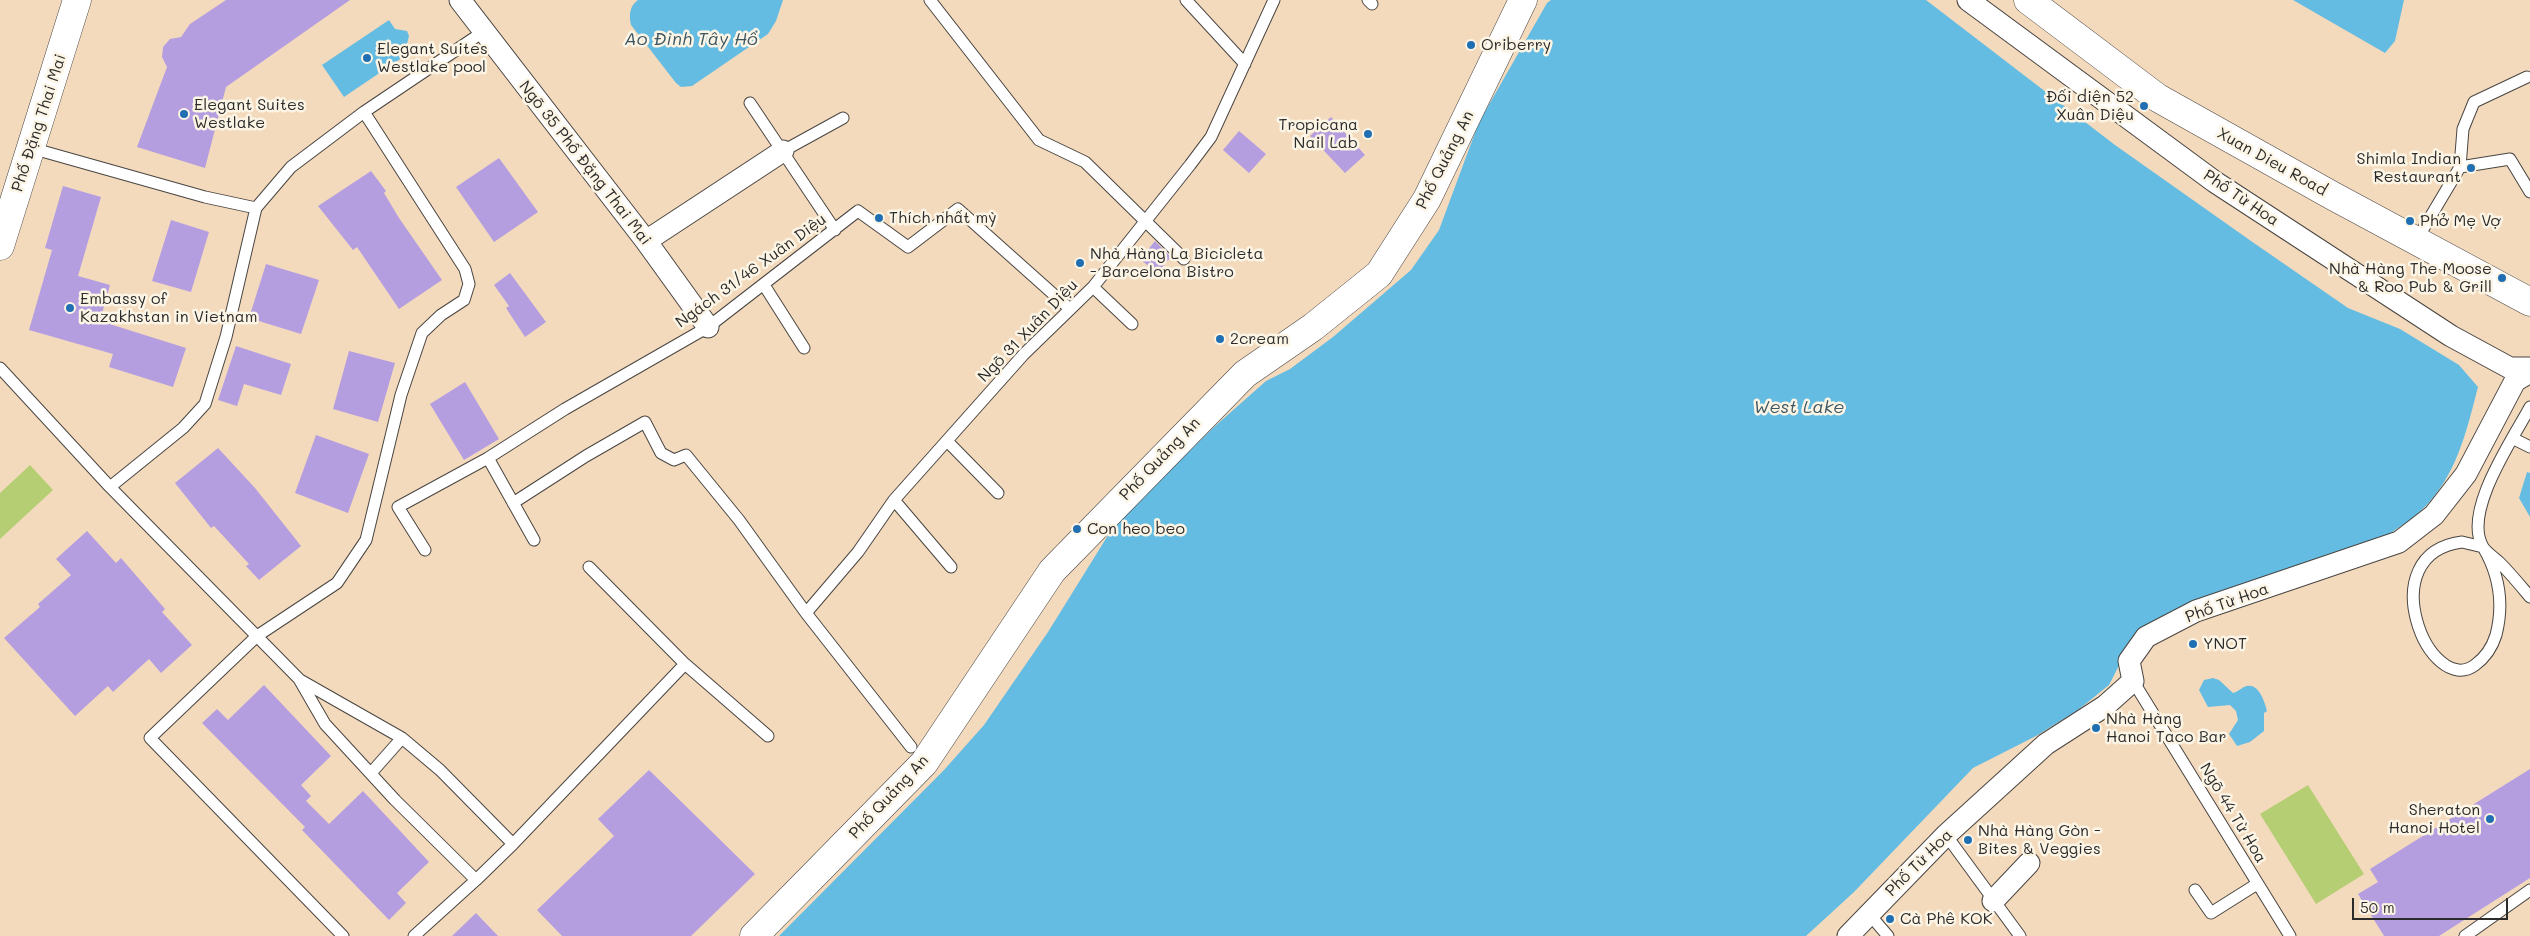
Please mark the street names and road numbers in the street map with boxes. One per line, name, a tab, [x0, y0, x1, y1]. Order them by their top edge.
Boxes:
street label: Phố Đặng Thai Mai	[8, 52, 70, 194]
street label: Ngõ 35 Phố Đặng Thai Mai	[515, 77, 655, 249]
street label: Phố Quảng An	[1412, 108, 1478, 212]
street label: Xuan Dieu Road	[2214, 124, 2330, 200]
street label: Phố Từ Hoa	[2200, 166, 2282, 230]
street label: Ngách 31/46 Xuân Diệu	[672, 210, 830, 332]
street label: Ngõ 31 Xuân Diệu	[974, 276, 1082, 386]
street label: Phố Quảng An	[1116, 414, 1204, 504]
street label: Phố Từ Hoa	[2183, 579, 2271, 627]
street label: Phố Quảng An	[845, 751, 933, 843]
street label: Ngõ 44 Từ Hoa	[2196, 760, 2270, 866]
street label: Phố Từ Hoa	[1881, 825, 1957, 901]

